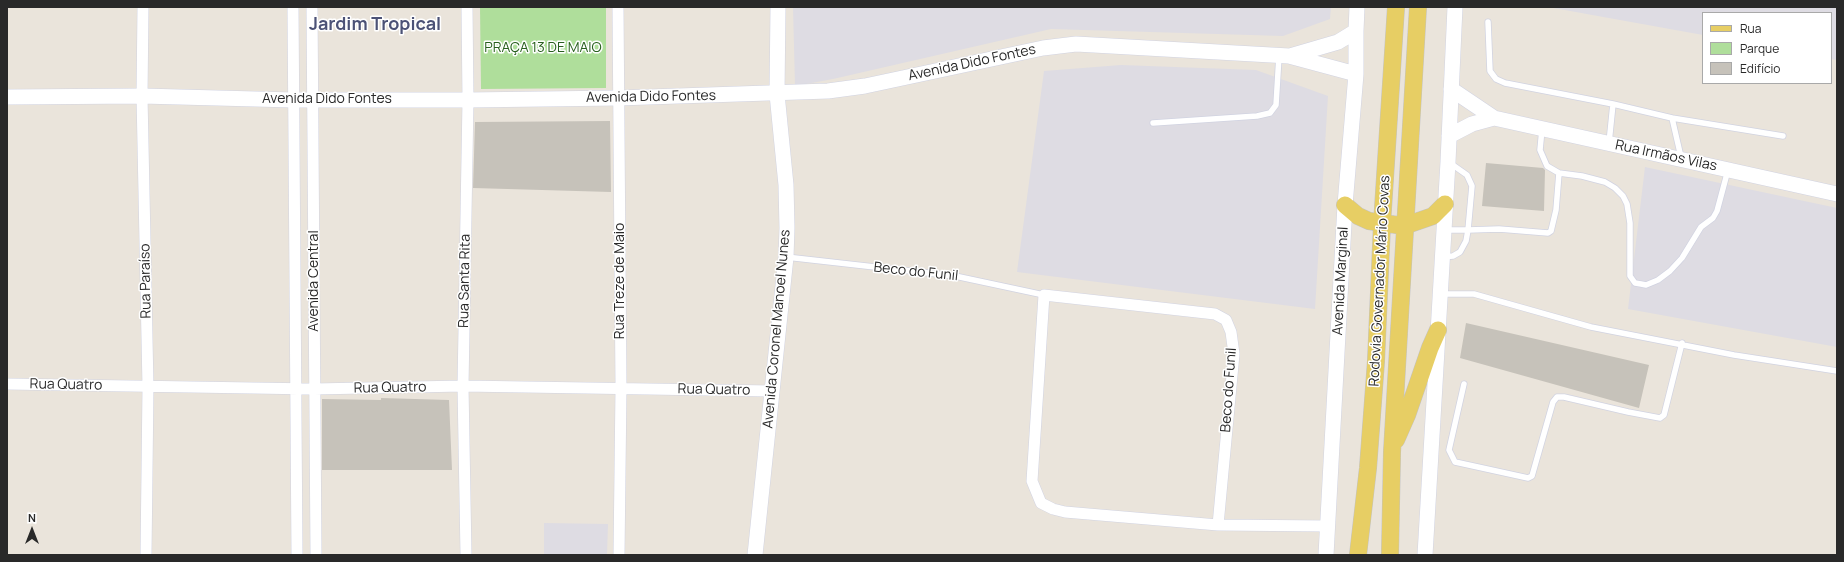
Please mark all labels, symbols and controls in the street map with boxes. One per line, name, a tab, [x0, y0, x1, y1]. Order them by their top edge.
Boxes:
legend	[1702, 12, 1832, 84]
district label: Jardim Tropical	[309, 14, 441, 36]
text: Rua	[1740, 20, 1761, 37]
park label: PRAÇA 13 DE MAIO	[484, 40, 602, 56]
text: Parque	[1740, 40, 1779, 57]
street label: Avenida Dido Fontes	[907, 41, 1037, 85]
text: Edifício	[1740, 60, 1780, 77]
street label: Avenida Dido Fontes	[586, 87, 716, 107]
street label: Avenida Dido Fontes	[262, 91, 392, 107]
street label: Rua Irmãos Vilas	[1613, 137, 1719, 175]
street label: Rodovia Governador Mário Covas	[1366, 175, 1394, 387]
street label: Rua Treze de Maio	[612, 223, 628, 339]
street label: Avenida Marginal	[1330, 226, 1352, 336]
street label: Avenida Coronel Manoel Nunes	[760, 229, 794, 429]
street label: Avenida Central	[306, 230, 322, 332]
street label: Rua Santa Rita	[456, 234, 474, 328]
street label: Rua Paraíso	[137, 243, 155, 319]
street label: Beco do Funil	[873, 259, 959, 285]
street label: Beco do Funil	[1218, 347, 1240, 433]
street label: Rua Quatro	[29, 376, 103, 394]
street label: Rua Quatro	[353, 379, 427, 397]
street label: Rua Quatro	[677, 381, 751, 399]
north arrow	[12, 510, 52, 550]
text: N	[28, 510, 36, 525]

